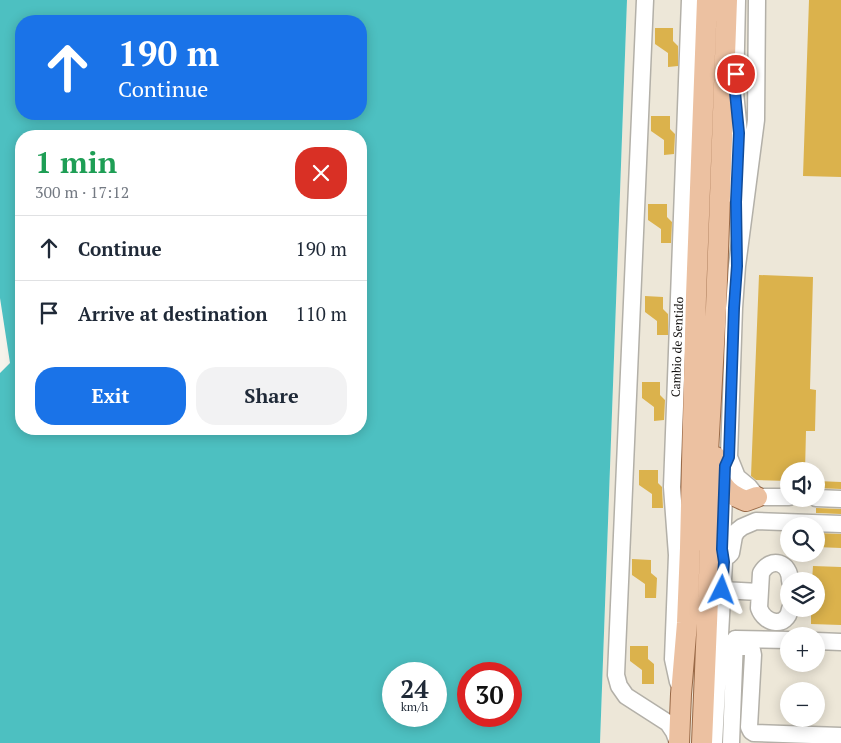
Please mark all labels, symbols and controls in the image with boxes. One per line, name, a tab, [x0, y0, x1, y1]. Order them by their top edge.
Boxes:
text: 190 m	[118, 30, 219, 76]
icon: ahead	[35, 35, 100, 100]
pin	[715, 53, 757, 95]
icon: arrive	[722, 60, 750, 88]
text: Continue	[118, 74, 208, 103]
text: 1 min	[35, 142, 117, 182]
button: close	[295, 147, 347, 199]
text: 300 m · 17:12	[35, 181, 129, 203]
icon: ahead	[35, 234, 63, 262]
text: Continue	[78, 236, 162, 261]
text: 190 m	[296, 236, 347, 261]
street label: Cambio de Sentido	[668, 296, 686, 397]
icon: arrive	[35, 299, 63, 327]
text: Arrive at destination	[78, 301, 267, 326]
text: 110 m	[296, 301, 347, 326]
button: Exit	[35, 367, 186, 425]
button: Share	[196, 367, 347, 425]
map controls	[780, 462, 825, 727]
button: sound	[780, 462, 825, 507]
button: search	[780, 517, 825, 562]
position arrow	[695, 563, 747, 615]
button: layers	[780, 572, 825, 617]
button: +	[780, 627, 825, 672]
speed limit sign: 30	[457, 662, 522, 727]
text: 24	[400, 672, 429, 705]
button: −	[780, 682, 825, 727]
text: km/h	[401, 699, 428, 714]

